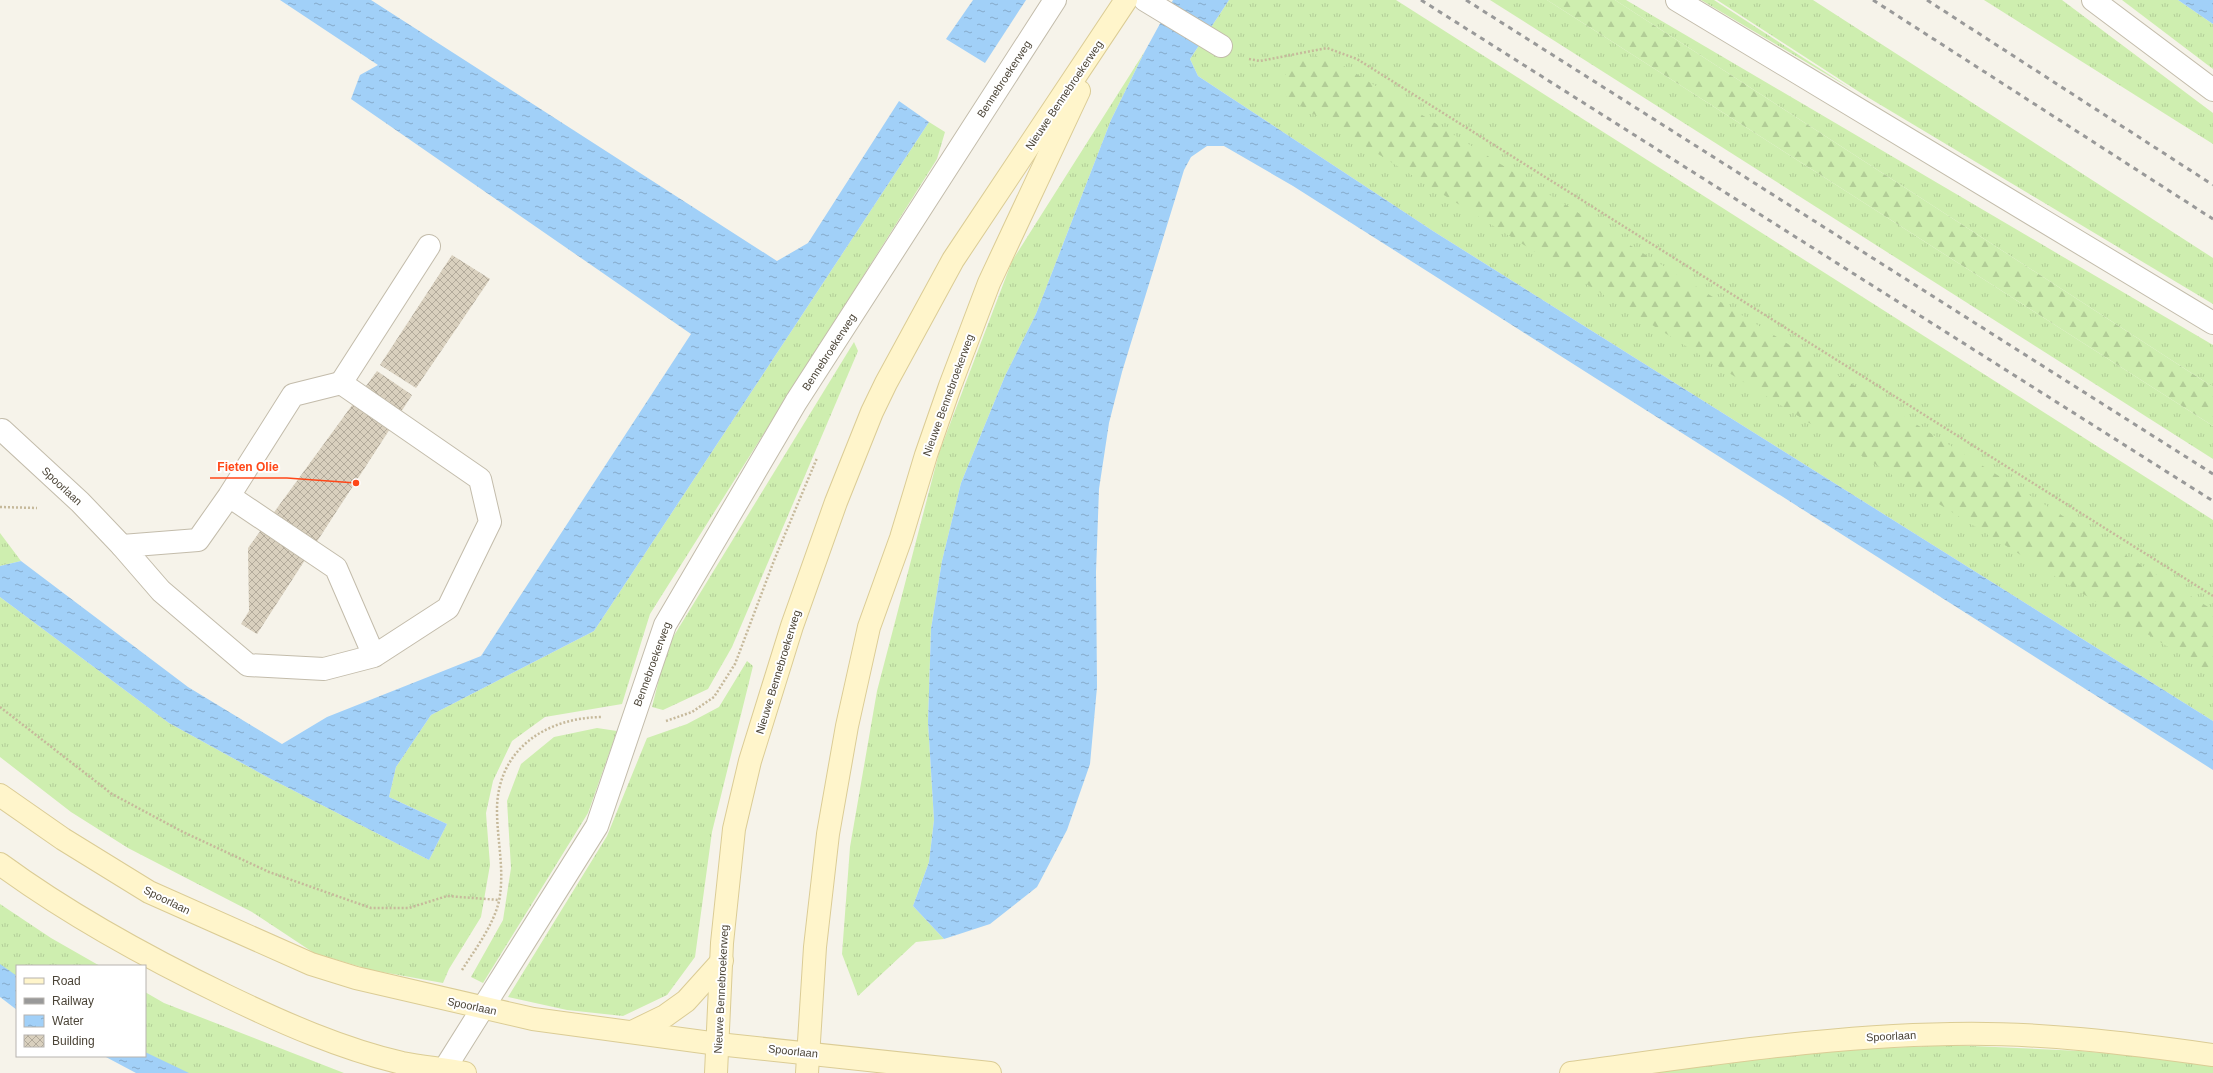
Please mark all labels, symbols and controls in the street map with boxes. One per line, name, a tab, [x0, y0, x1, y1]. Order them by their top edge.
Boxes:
street label: Bennebroekerweg	[975, 38, 1033, 120]
street label: Nieuwe Bennebroekerweg	[1023, 38, 1105, 152]
street label: Bennebroekerweg	[800, 311, 858, 393]
street label: Nieuwe Bennebroekerweg	[920, 332, 976, 458]
callout: Fieten Olie	[210, 454, 287, 478]
text: Fieten Olie	[217, 460, 279, 474]
street label: Spoorlaan	[40, 465, 84, 507]
street label: Nieuwe Bennebroekerweg	[753, 609, 803, 735]
street label: Bennebroekerweg	[631, 620, 673, 708]
street label: Spoorlaan	[142, 884, 192, 916]
street label: Nieuwe Bennebroekerweg	[712, 924, 730, 1054]
legend	[16, 965, 146, 1057]
text: Road	[52, 974, 81, 988]
text: Railway	[52, 994, 94, 1008]
street label: Spoorlaan	[446, 995, 498, 1017]
text: Water	[52, 1014, 84, 1028]
street label: Spoorlaan	[1866, 1029, 1916, 1043]
text: Building	[52, 1034, 95, 1048]
street label: Spoorlaan	[767, 1042, 819, 1060]

